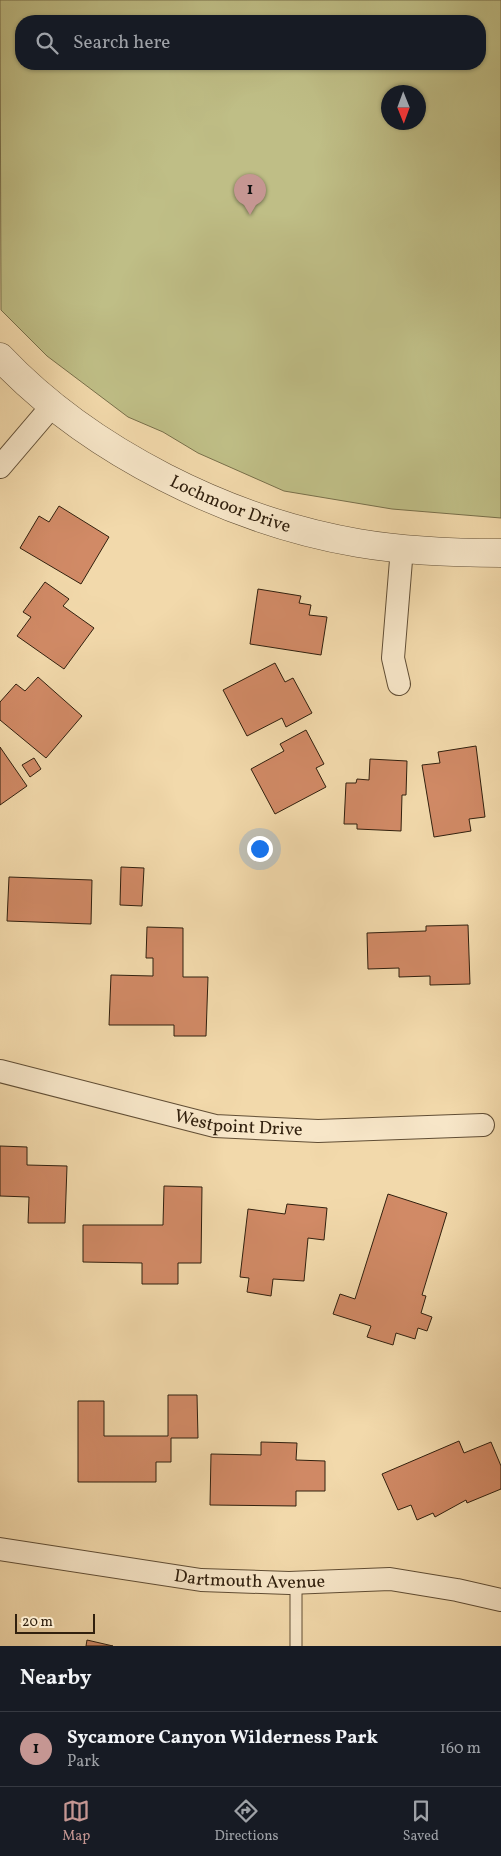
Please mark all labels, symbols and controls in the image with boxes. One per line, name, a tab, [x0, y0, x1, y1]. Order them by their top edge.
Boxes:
search box	[15, 15, 486, 70]
icon: search	[33, 29, 61, 57]
text: Search here	[73, 30, 170, 56]
north arrow	[381, 85, 426, 130]
pin: 1	[234, 174, 266, 215]
street label: Lochmoor Drive	[165, 469, 294, 539]
your location	[247, 836, 273, 862]
street label: Westpoint Drive	[172, 1104, 303, 1143]
street label: Dartmouth Avenue	[172, 1564, 326, 1596]
scale bar	[15, 1611, 95, 1634]
text: 20 m	[22, 1613, 53, 1632]
text: Nearby	[20, 1664, 91, 1693]
text: Sycamore Canyon Wilderness Park	[67, 1725, 378, 1751]
text: 1	[33, 1738, 39, 1760]
text: 160 m	[440, 1738, 481, 1760]
text: Park	[67, 1751, 100, 1773]
tab: Map	[62, 1797, 90, 1846]
tab: Directions	[214, 1797, 279, 1846]
tab: Saved	[403, 1797, 439, 1846]

